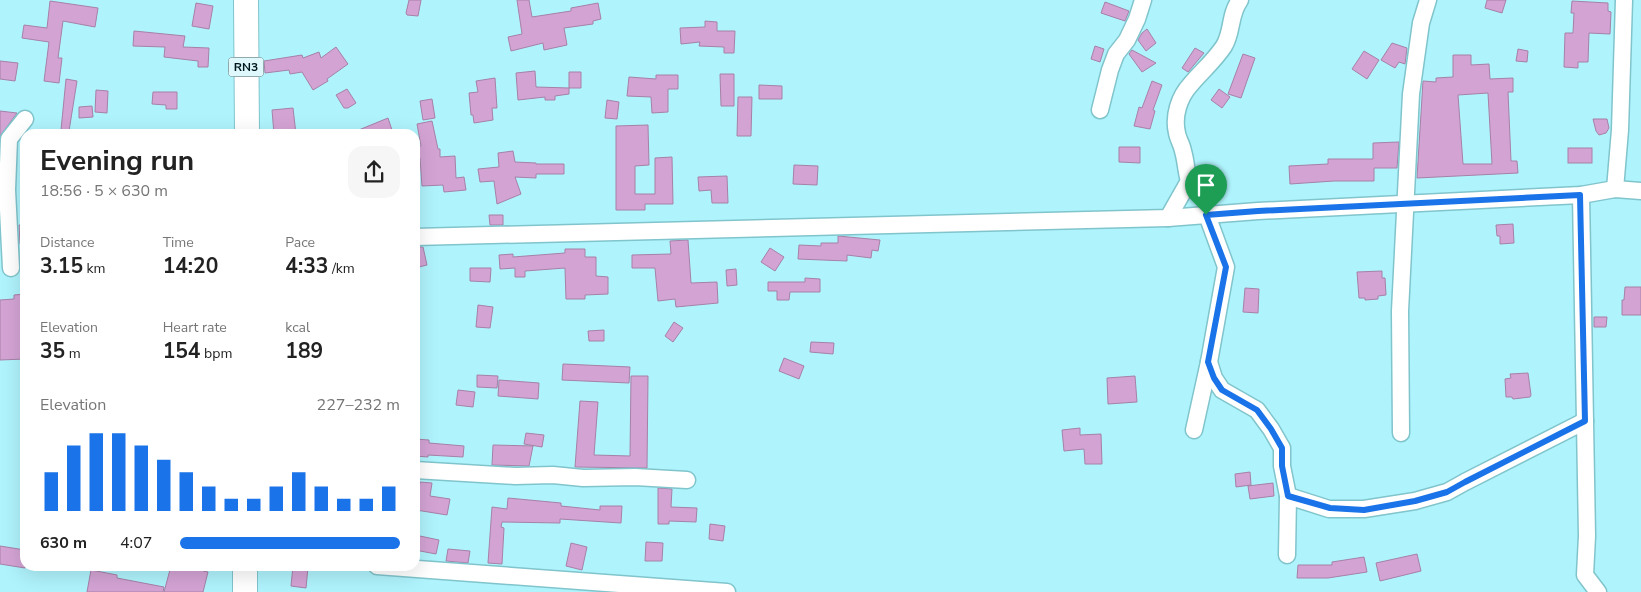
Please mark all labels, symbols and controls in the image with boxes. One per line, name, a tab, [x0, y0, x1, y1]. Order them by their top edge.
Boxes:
road number: RN3	[228, 58, 264, 76]
text: Evening run	[40, 142, 194, 180]
button: share	[348, 146, 400, 198]
pin	[1185, 164, 1227, 215]
icon: arrive	[1192, 171, 1220, 199]
text: 18:56 · 5 × 630 m	[40, 180, 168, 202]
text: Distance	[40, 233, 94, 252]
text: Time	[163, 233, 194, 252]
text: Pace	[285, 233, 315, 252]
text: 3.15	[40, 252, 83, 280]
text: 14:20	[163, 252, 218, 280]
text: 4:33	[285, 252, 328, 280]
text: km	[83, 259, 106, 278]
text: /km	[328, 259, 355, 278]
text: Elevation	[40, 318, 98, 337]
text: Heart rate	[163, 318, 227, 337]
text: kcal	[285, 318, 310, 337]
text: 35	[40, 337, 65, 365]
text: 154	[163, 337, 200, 365]
text: 189	[285, 337, 323, 365]
text: m	[65, 344, 81, 363]
text: bpm	[200, 344, 232, 363]
text: Elevation	[40, 394, 106, 416]
text: 227–232 m	[317, 394, 400, 416]
text: 630 m	[40, 532, 87, 554]
text: 4:07	[120, 532, 152, 554]

